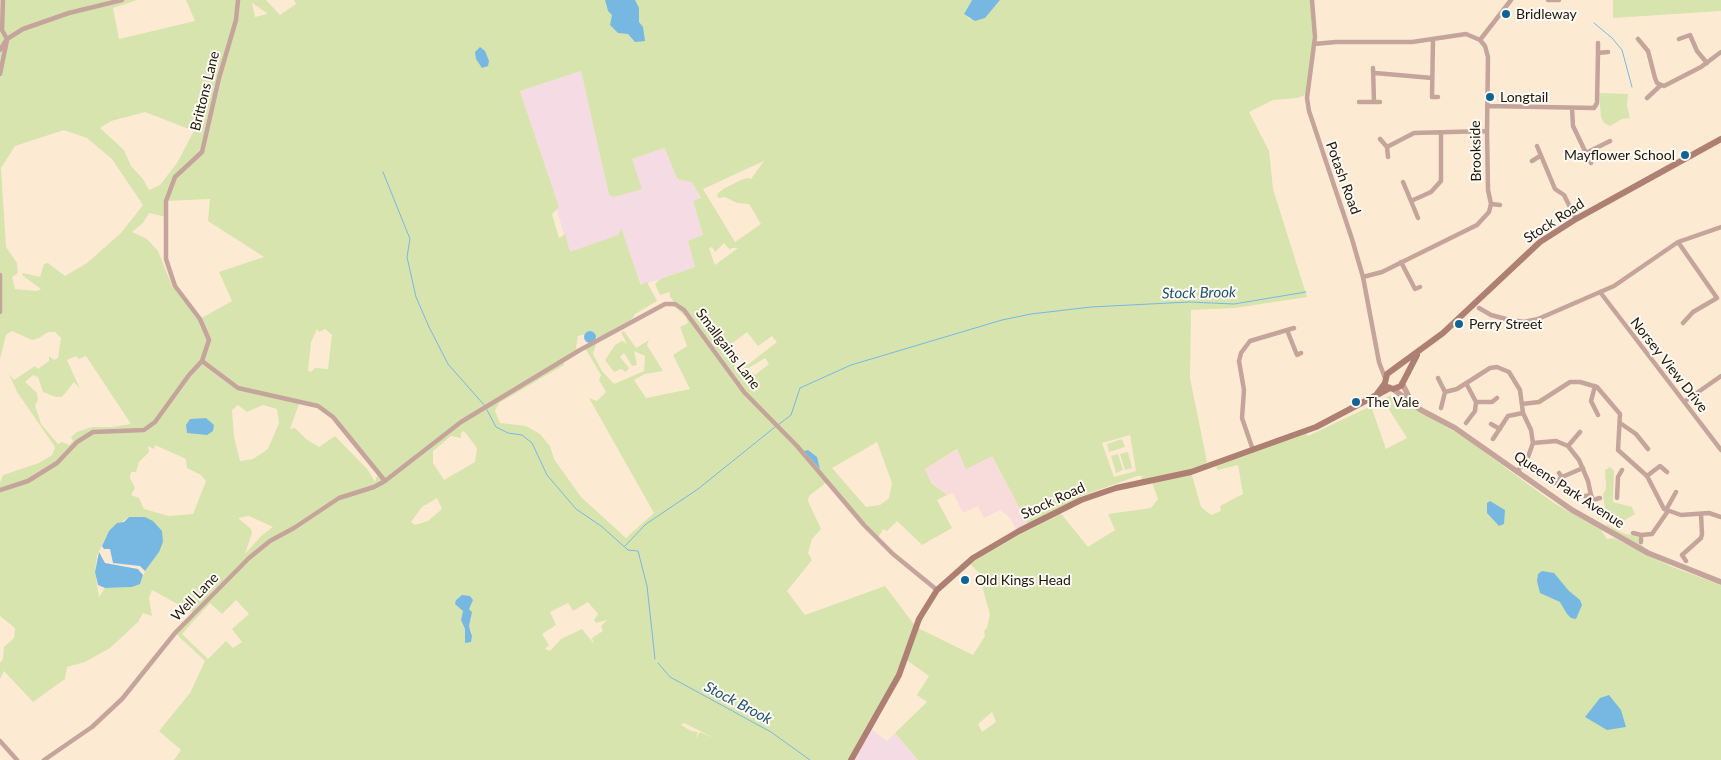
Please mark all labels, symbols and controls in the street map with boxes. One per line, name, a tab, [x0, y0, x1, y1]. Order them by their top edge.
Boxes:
place label: Bridleway	[1516, 6, 1577, 22]
marker: Bridleway	[1500, 8, 1512, 20]
street label: Brittons Lane	[187, 49, 223, 133]
place label: Longtail	[1500, 89, 1548, 105]
marker: Longtail	[1484, 91, 1496, 103]
street label: Brookside	[1467, 120, 1485, 182]
street label: Potash Road	[1322, 139, 1364, 217]
place label: Mayflower School	[1564, 147, 1675, 163]
marker: Mayflower School	[1679, 149, 1691, 161]
street label: Stock Road	[1521, 195, 1587, 247]
water label: Stock Brook	[1162, 283, 1236, 303]
street label: Smallgains Lane	[692, 305, 764, 393]
street label: Norsey View Drive	[1627, 314, 1711, 416]
place label: Perry Street	[1469, 316, 1542, 332]
marker: Perry Street	[1453, 318, 1465, 330]
place label: The Vale	[1366, 394, 1419, 410]
marker: The Vale	[1350, 396, 1362, 408]
street label: Queens Park Avenue	[1511, 448, 1627, 532]
street label: Stock Road	[1018, 479, 1088, 523]
street label: Well Lane	[168, 569, 222, 625]
place label: Old Kings Head	[975, 572, 1071, 588]
marker: Old Kings Head	[959, 574, 971, 586]
water label: Stock Brook	[701, 678, 775, 728]

